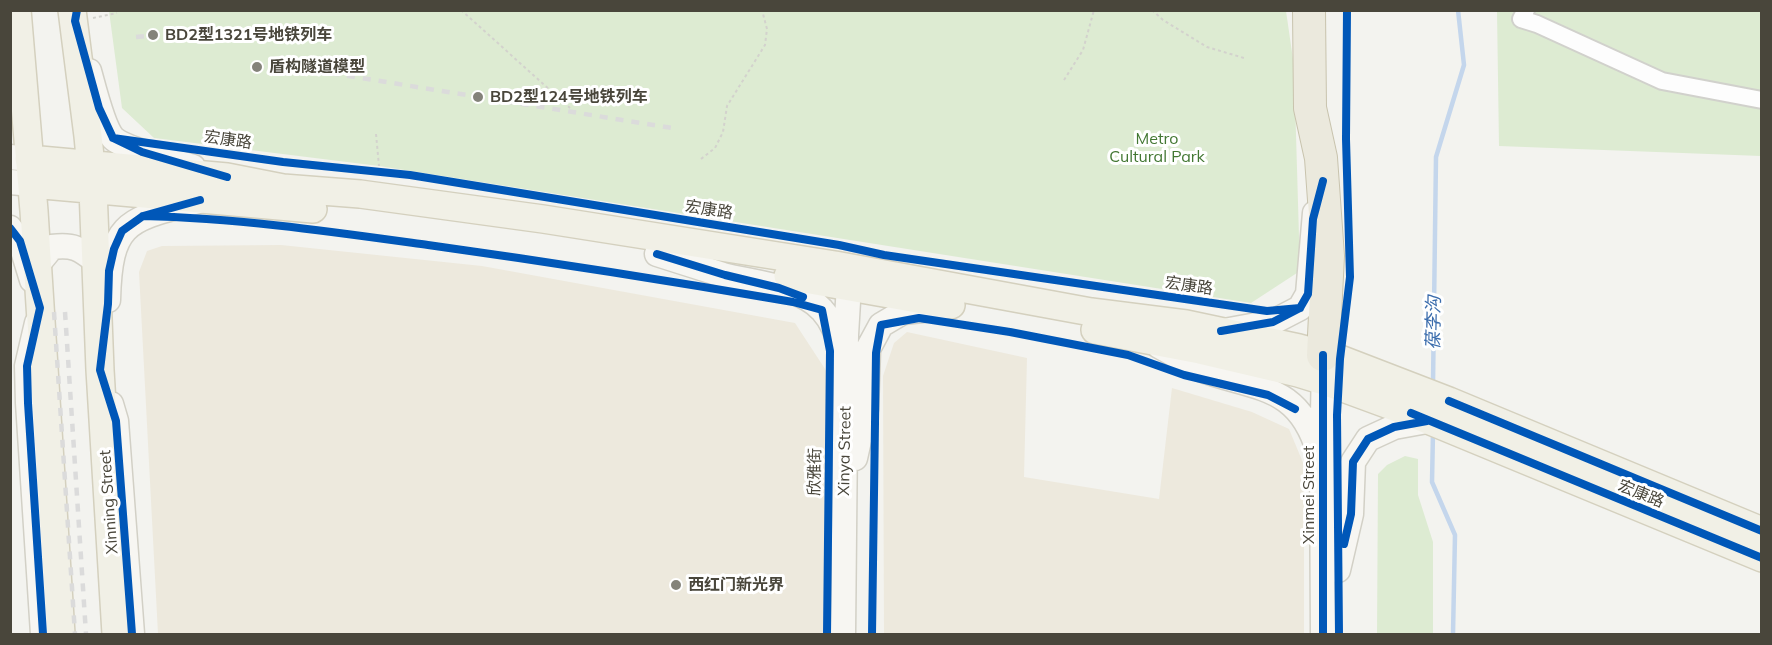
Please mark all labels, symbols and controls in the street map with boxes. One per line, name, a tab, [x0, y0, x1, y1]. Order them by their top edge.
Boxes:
place label: BD2型1321号地铁列车	[165, 25, 332, 45]
marker: BD2型1321号地铁列车	[146, 28, 160, 42]
place label: 盾构隧道模型	[269, 57, 365, 77]
marker: 盾构隧道模型	[250, 60, 264, 74]
place label: BD2型124号地铁列车	[490, 87, 648, 107]
marker: BD2型124号地铁列车	[471, 90, 485, 104]
street label: 宏康路	[203, 127, 253, 153]
park label: Metro Cultural Park	[1109, 129, 1205, 167]
street label: 宏康路	[684, 197, 734, 223]
street label: 宏康路	[1164, 273, 1214, 299]
water label: 葆李沟	[1423, 296, 1445, 350]
street label: Xinya Street	[835, 406, 855, 496]
street label: Xinmei Street	[1299, 446, 1319, 544]
street label: 欣雅街	[805, 448, 825, 496]
street label: Xinning Street	[96, 449, 122, 555]
street label: 宏康路	[1615, 476, 1667, 512]
place label: 西红门新光界	[688, 575, 784, 595]
marker: 西红门新光界	[669, 578, 683, 592]

